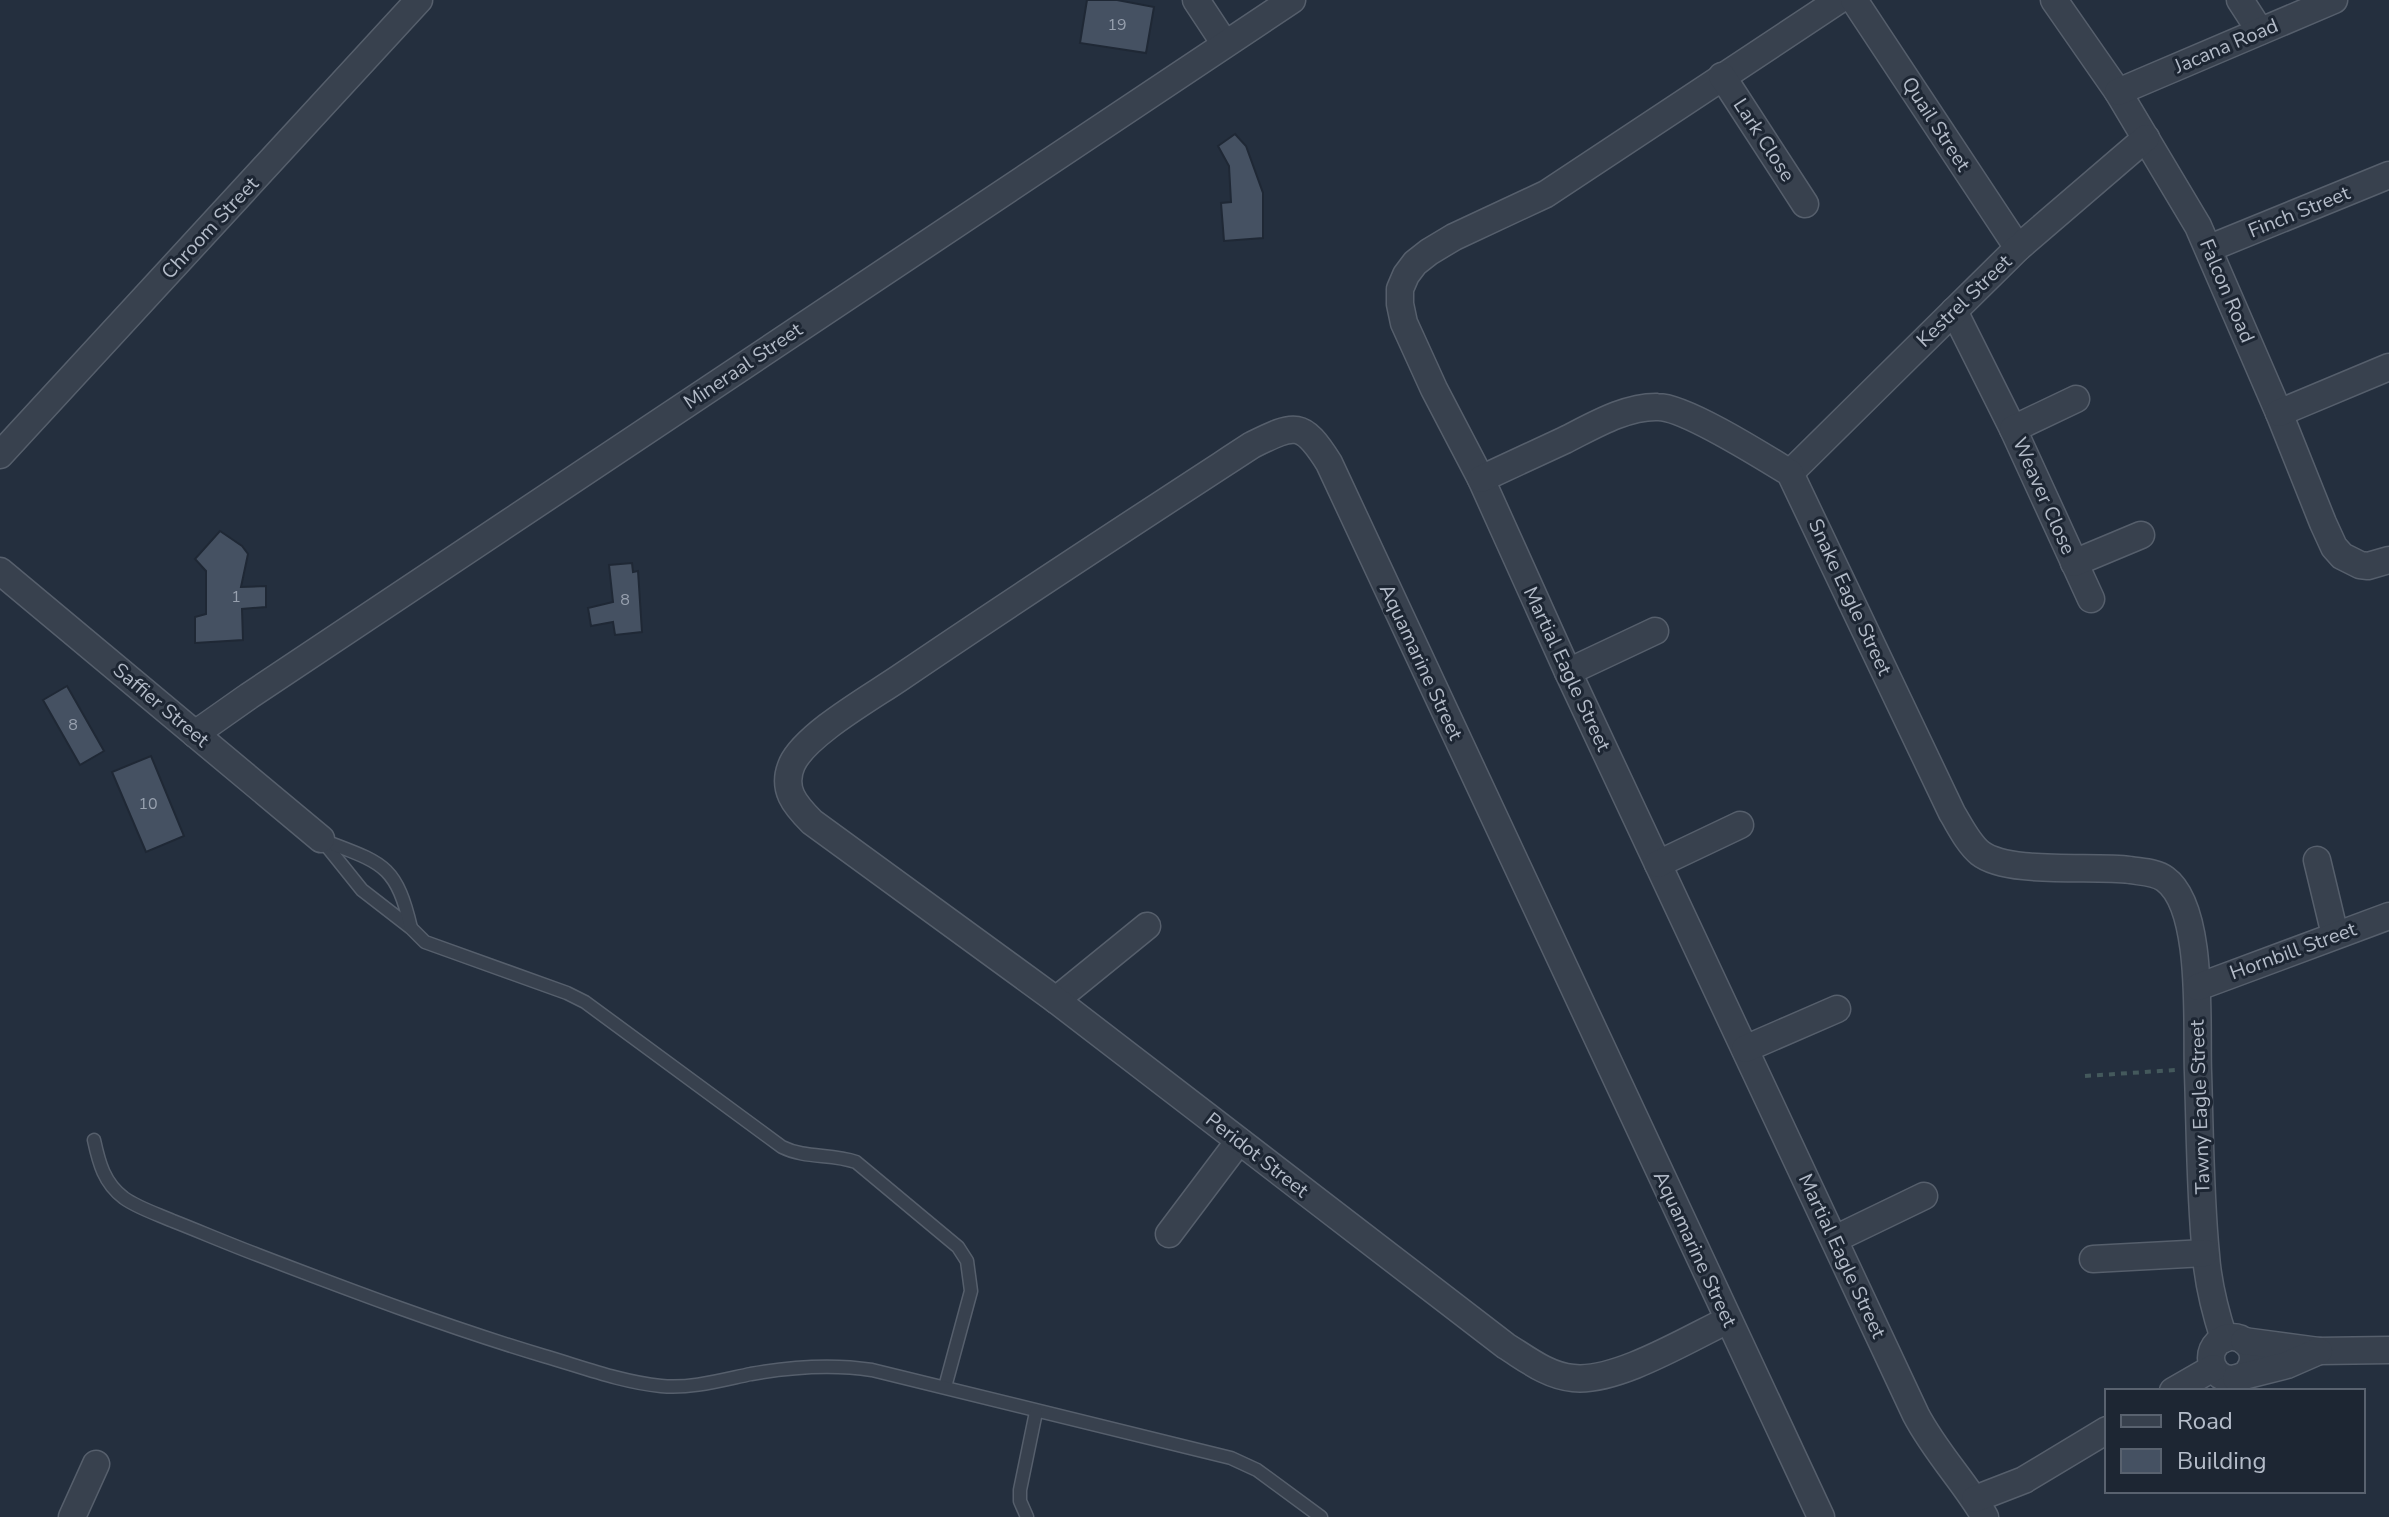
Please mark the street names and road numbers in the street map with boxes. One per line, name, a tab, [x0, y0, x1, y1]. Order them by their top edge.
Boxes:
street label: Jacana Road	[2169, 12, 2282, 80]
street label: Quail Street	[1895, 72, 1977, 177]
street label: Lark Close	[1727, 93, 1801, 187]
street label: Chroom Street	[155, 170, 265, 285]
street label: Finch Street	[2244, 179, 2355, 245]
street label: Falcon Road	[2193, 235, 2261, 347]
street label: Kestrel Street	[1910, 248, 2018, 353]
street label: Mineraal Street	[678, 316, 808, 416]
street label: Weaver Close	[2006, 433, 2082, 559]
street label: Snake Eagle Street	[1802, 514, 1899, 681]
street label: Aquamarine Street	[1373, 580, 1469, 745]
street label: Martial Eagle Street	[1517, 582, 1617, 757]
street label: Saffier Street	[107, 657, 216, 754]
street label: Hornbill Street	[2226, 915, 2361, 986]
street label: Tawny Eagle Street	[2183, 1018, 2217, 1195]
street label: Peridot Street	[1200, 1106, 1315, 1204]
street label: Aquamarine Street	[1647, 1167, 1743, 1332]
street label: Martial Eagle Street	[1792, 1169, 1892, 1344]

